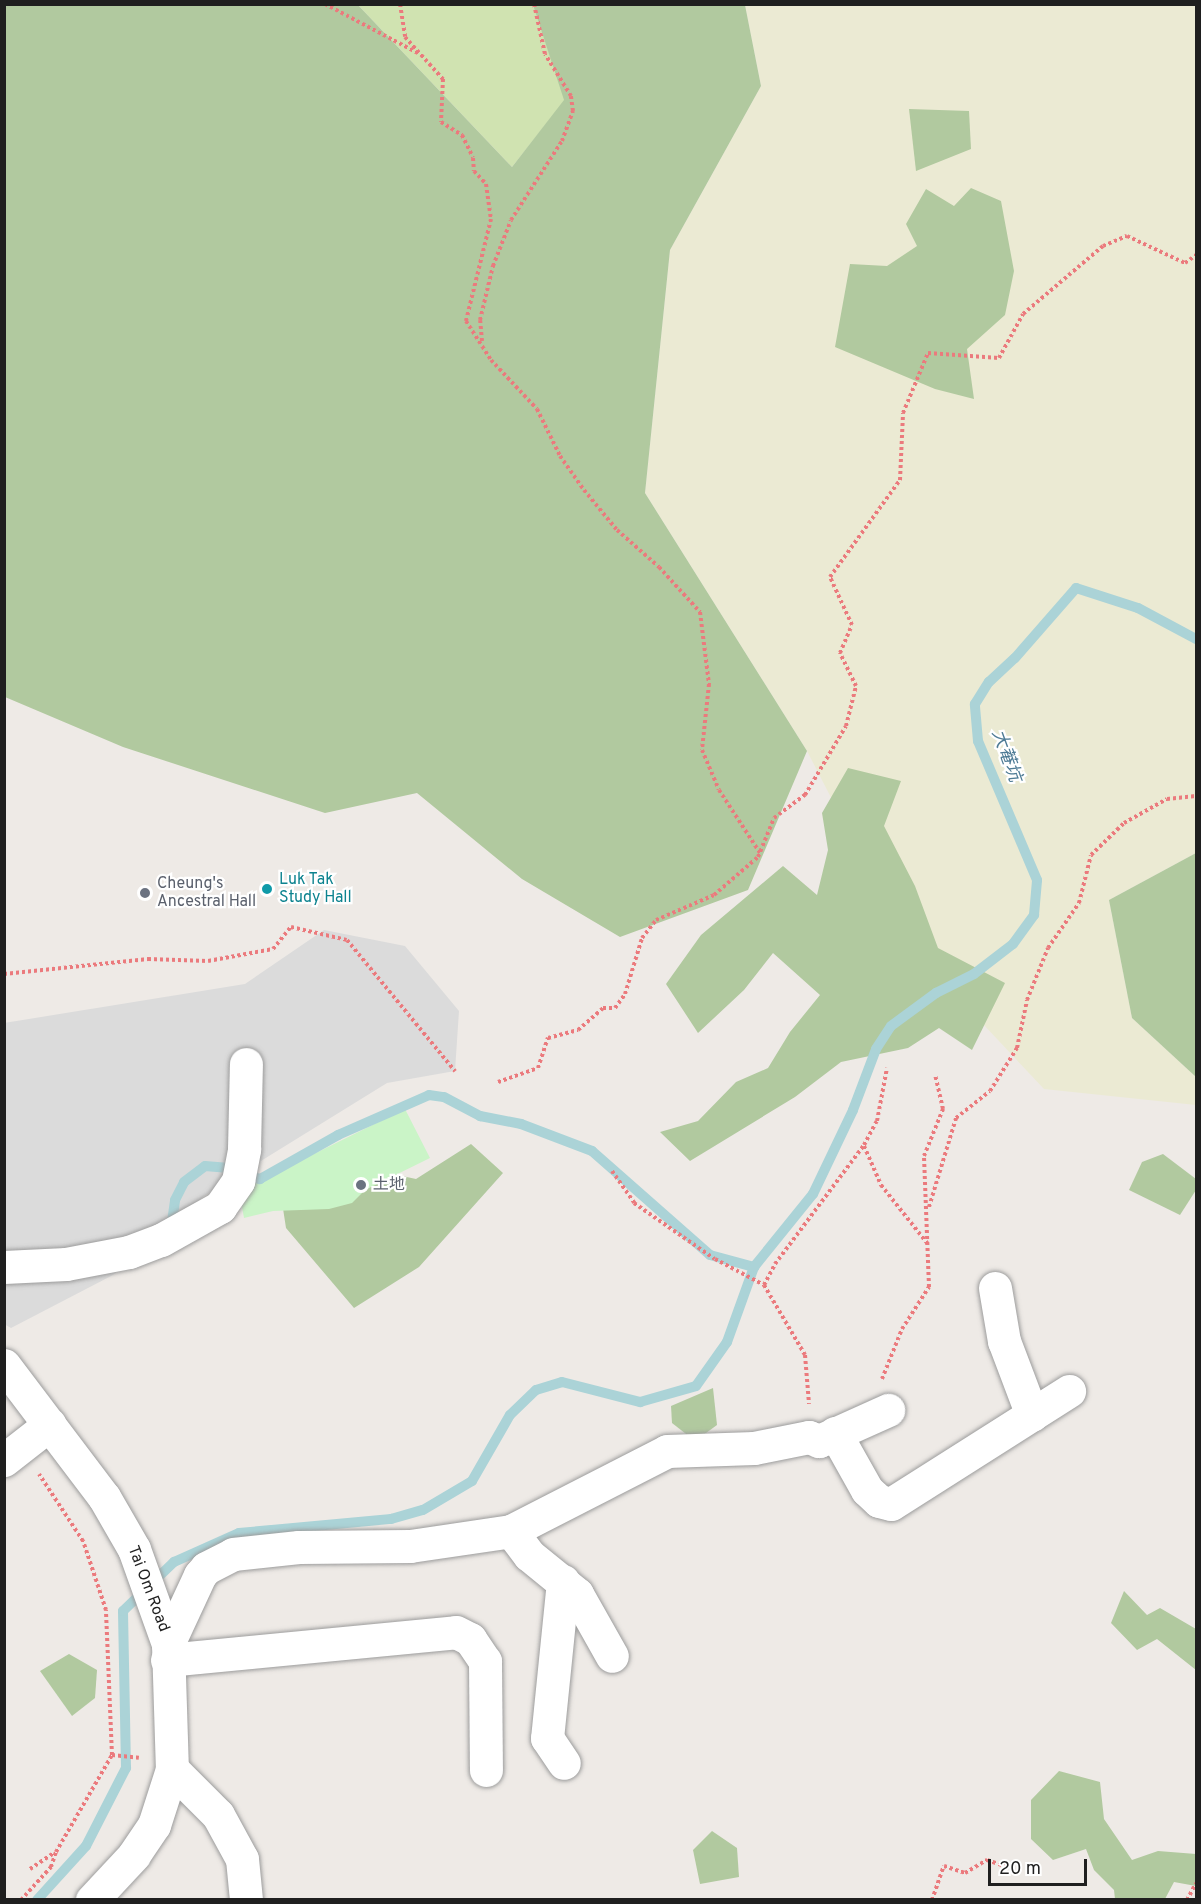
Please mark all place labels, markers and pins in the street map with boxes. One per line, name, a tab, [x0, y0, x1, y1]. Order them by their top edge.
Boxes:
place label: Luk Tak Study Hall	[279, 870, 352, 908]
place label: Cheung's Ancestral Hall	[157, 874, 256, 912]
marker: Luk Tak Study Hall	[260, 882, 274, 896]
marker: Cheung's Ancestral Hall	[138, 886, 152, 900]
place label: 土地	[373, 1175, 405, 1195]
marker: 土地	[354, 1178, 368, 1192]

